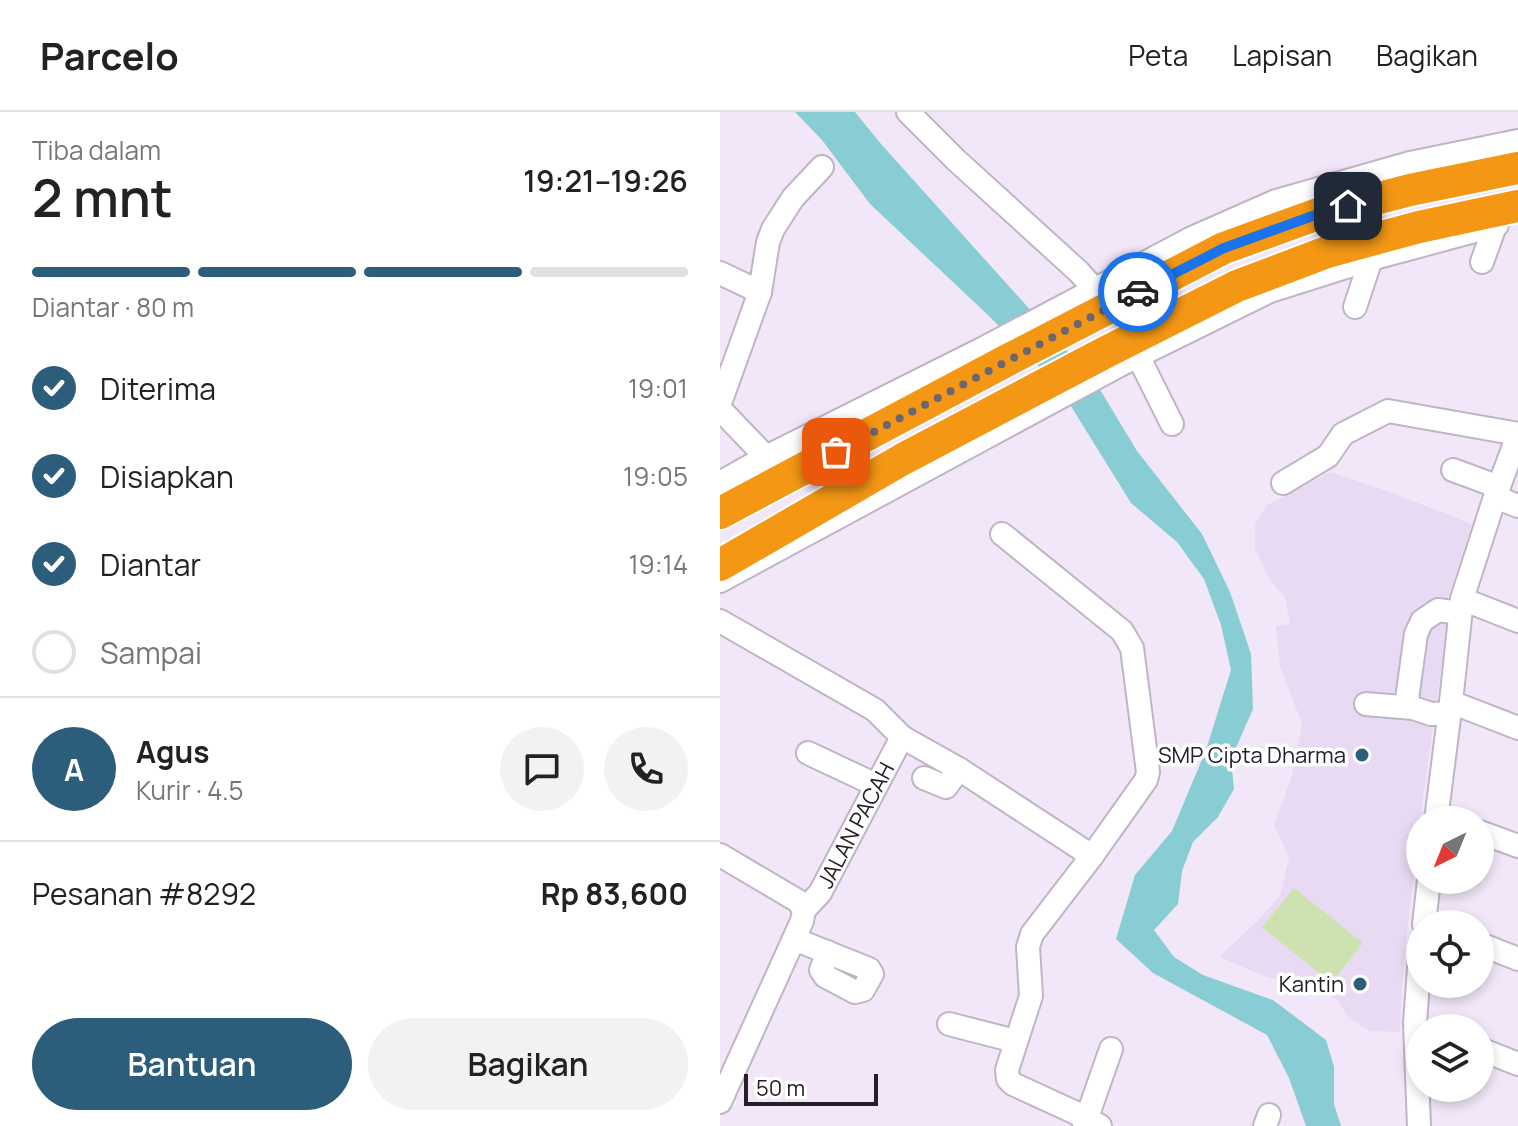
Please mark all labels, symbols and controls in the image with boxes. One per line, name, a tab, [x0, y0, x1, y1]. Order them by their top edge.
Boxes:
text: Parcelo	[40, 29, 179, 81]
text: Peta	[1128, 36, 1188, 74]
text: Lapisan	[1232, 36, 1332, 74]
text: Bagikan	[1376, 36, 1478, 74]
text: Tiba dalam	[32, 132, 161, 168]
text: 19:21–19:26	[523, 160, 688, 201]
text: 2 mnt	[32, 162, 173, 233]
pin	[1314, 172, 1382, 240]
icon: home	[1326, 184, 1370, 228]
courier	[1098, 252, 1178, 332]
icon: car	[1116, 270, 1160, 314]
text: Diantar · 80 m	[32, 289, 194, 325]
icon: check	[32, 366, 76, 410]
text: Diterima	[100, 368, 216, 409]
text: 19:01	[628, 370, 688, 406]
pin	[802, 418, 870, 486]
icon: bag	[814, 430, 858, 474]
icon: check	[32, 454, 76, 498]
text: Disiapkan	[100, 456, 234, 497]
text: 19:05	[623, 458, 688, 494]
icon: check	[32, 542, 76, 586]
text: Diantar	[100, 544, 201, 585]
text: 19:14	[628, 546, 688, 582]
text: Sampai	[100, 632, 202, 673]
button: chat	[500, 727, 584, 811]
button: phone	[604, 727, 688, 811]
text: Agus	[136, 731, 210, 772]
place label: SMP Cipta Dharma	[1158, 740, 1346, 770]
marker: SMP Cipta Dharma	[1353, 746, 1371, 764]
text: A	[64, 749, 84, 790]
street label: JALAN PACAH	[810, 757, 901, 893]
text: Kurir · 4.5	[136, 772, 243, 808]
north arrow	[1406, 806, 1494, 894]
map controls	[1406, 806, 1494, 1102]
text: Pesanan #8292	[32, 873, 256, 914]
text: Rp 83,600	[541, 873, 688, 914]
button: locate	[1406, 910, 1494, 998]
place label: Kantin	[1279, 969, 1344, 999]
marker: Kantin	[1351, 975, 1369, 993]
button: layers	[1406, 1014, 1494, 1102]
button: Bantuan	[32, 1018, 352, 1110]
button: Bagikan	[368, 1018, 688, 1110]
scale bar	[744, 1070, 878, 1106]
text: 50 m	[756, 1073, 805, 1103]

